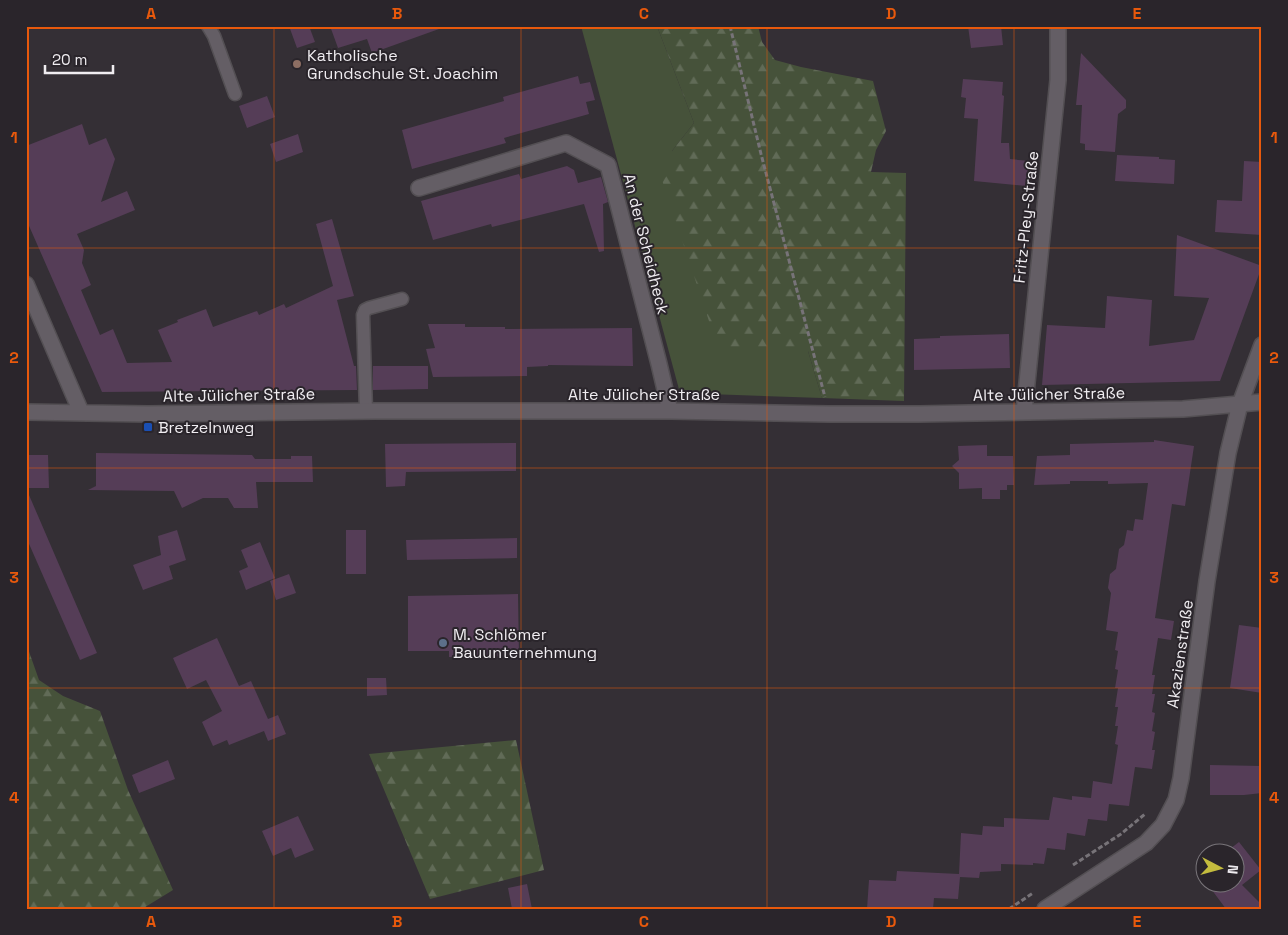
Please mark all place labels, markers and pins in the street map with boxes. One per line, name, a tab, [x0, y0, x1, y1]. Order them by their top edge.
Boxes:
place label: Katholische Grundschule St. Joachim	[307, 45, 498, 84]
marker: Katholische Grundschule St. Joachim	[291, 58, 303, 70]
place label: Bretzelnweg	[158, 417, 254, 438]
marker: Bretzelnweg	[142, 421, 154, 433]
place label: M. Schlömer Bauunternehmung	[453, 624, 597, 663]
marker: M. Schlömer Bauunternehmung	[437, 637, 449, 649]

